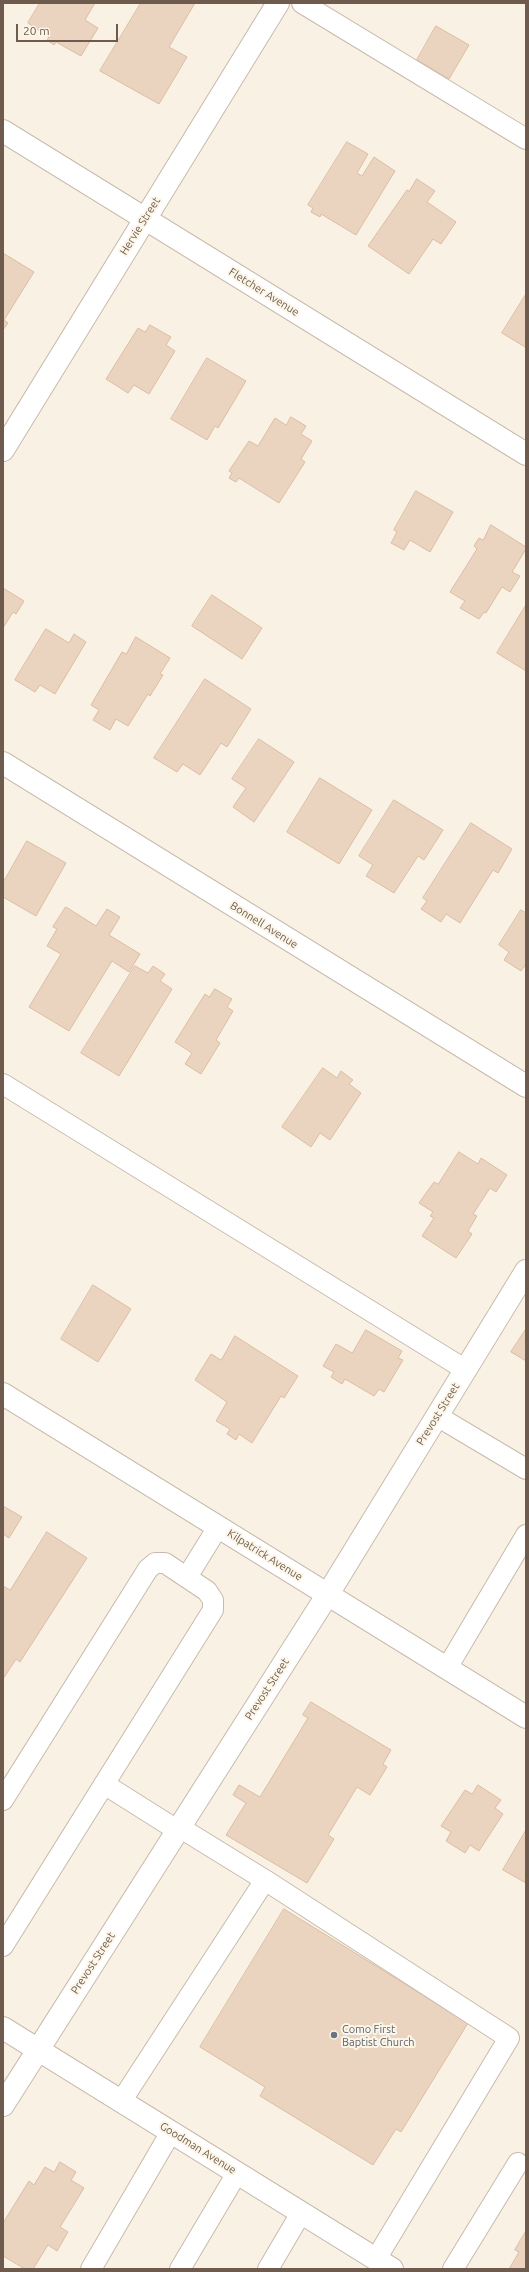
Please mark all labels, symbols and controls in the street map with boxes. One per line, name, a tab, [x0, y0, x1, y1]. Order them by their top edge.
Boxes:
scale bar	[18, 16, 120, 42]
text: 20 m	[23, 24, 50, 37]
street label: Hervie Street	[117, 195, 163, 257]
street label: Fletcher Avenue	[226, 265, 302, 319]
street label: Bonnell Avenue	[228, 899, 300, 951]
street label: Prevost Street	[414, 1380, 462, 1448]
street label: Kilpatrick Avenue	[225, 1527, 305, 1583]
street label: Prevost Street	[242, 1656, 292, 1722]
street label: Prevost Street	[68, 1930, 118, 1996]
place label: Como First Baptist Church	[342, 2022, 415, 2048]
marker: Como First Baptist Church	[329, 2030, 339, 2040]
street label: Goodman Avenue	[157, 2119, 239, 2177]

